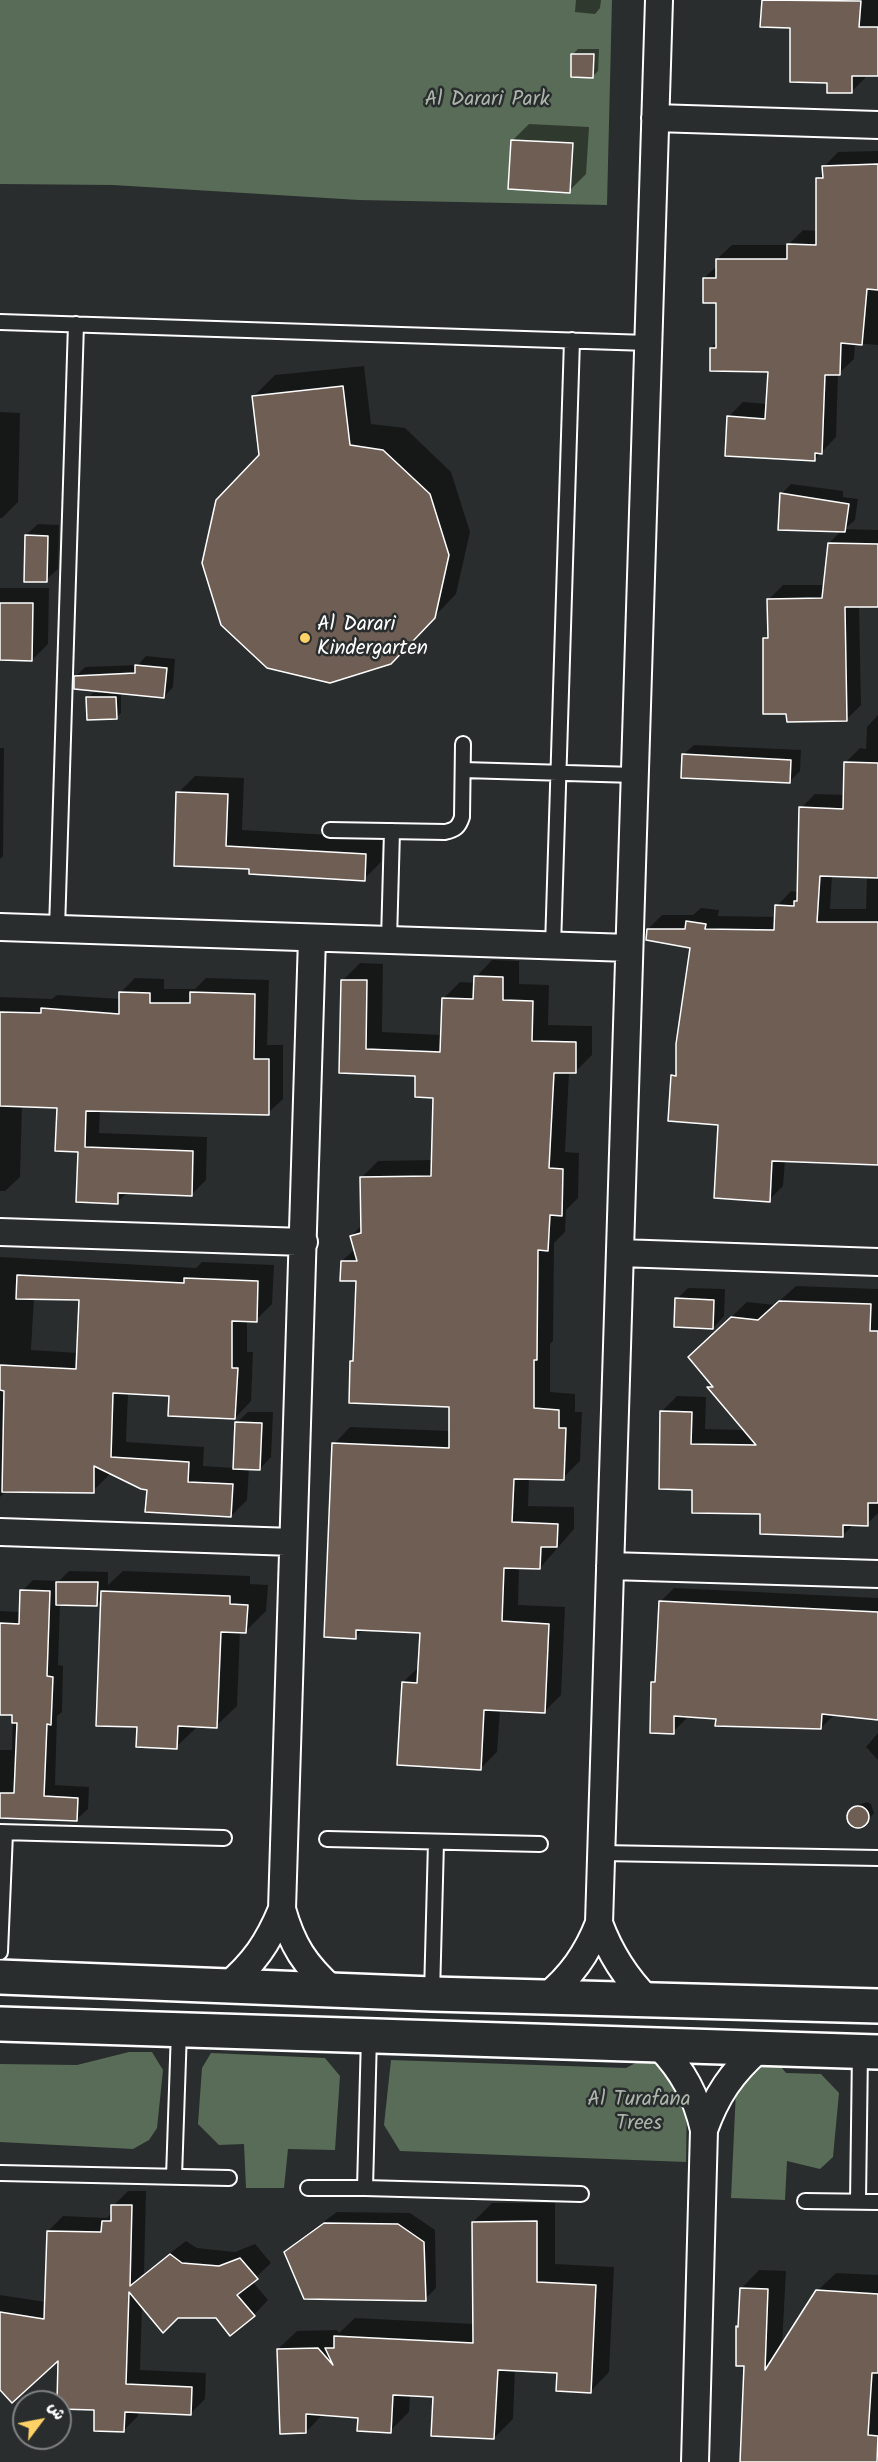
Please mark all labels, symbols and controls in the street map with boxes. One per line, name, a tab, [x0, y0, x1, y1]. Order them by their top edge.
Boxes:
park label: Al Darari Park	[425, 88, 549, 114]
place label: Al Darari Kindergarten	[317, 613, 428, 663]
marker: Al Darari Kindergarten	[298, 631, 312, 645]
park label: Al Turafana Trees	[587, 2088, 691, 2138]
north arrow	[12, 2390, 72, 2450]
text: ش	[41, 2397, 71, 2425]

